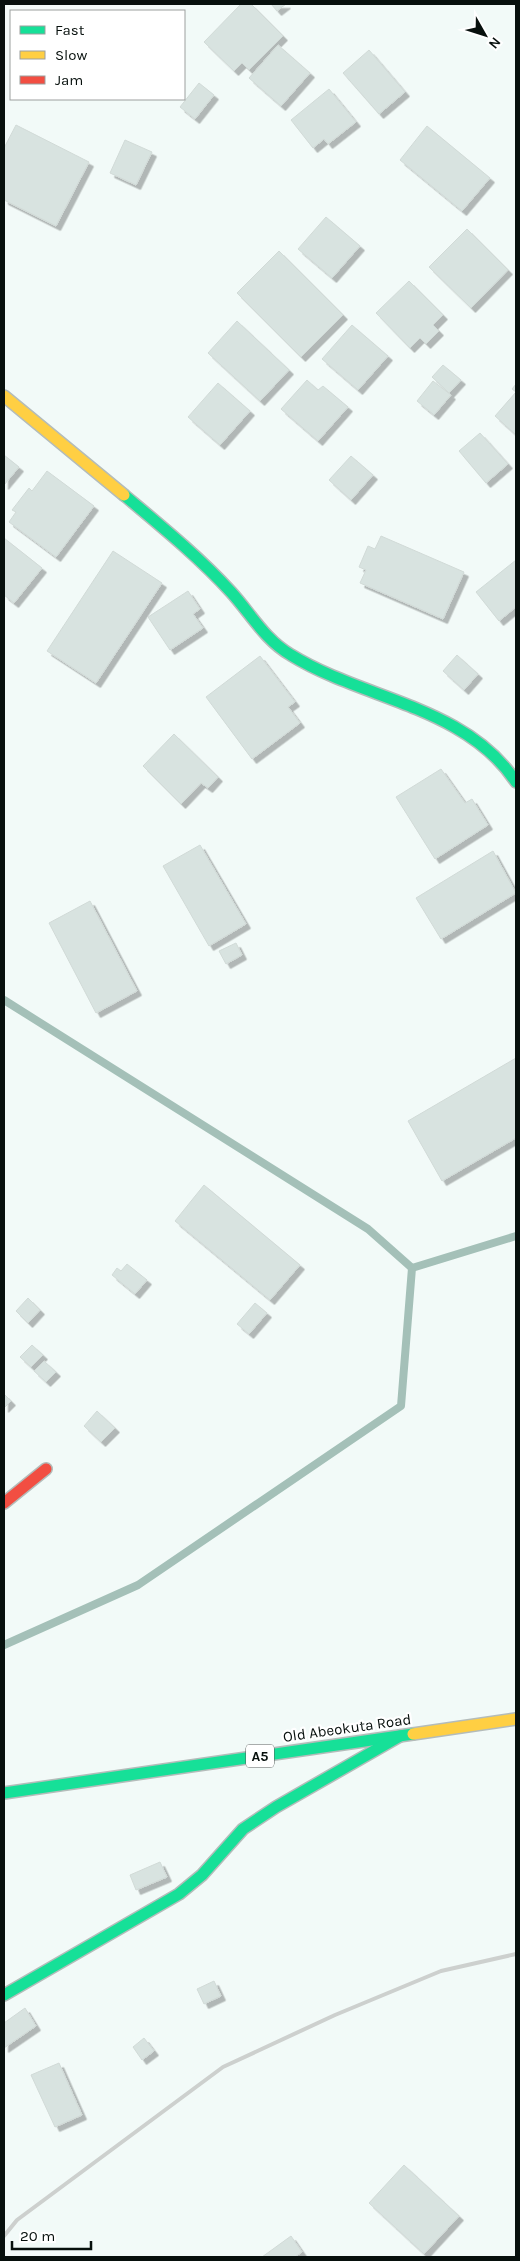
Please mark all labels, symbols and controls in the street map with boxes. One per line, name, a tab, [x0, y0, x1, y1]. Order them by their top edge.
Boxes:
legend	[10, 10, 185, 100]
north arrow	[460, 10, 510, 60]
text: Fast	[55, 21, 85, 39]
text: N	[485, 34, 504, 52]
text: Slow	[55, 46, 87, 64]
text: Jam	[55, 71, 83, 89]
street label: Old Abeokuta Road	[282, 1710, 412, 1746]
road number: A5	[246, 1744, 274, 1768]
scale bar	[12, 2218, 91, 2250]
text: 20 m	[20, 2227, 55, 2245]

